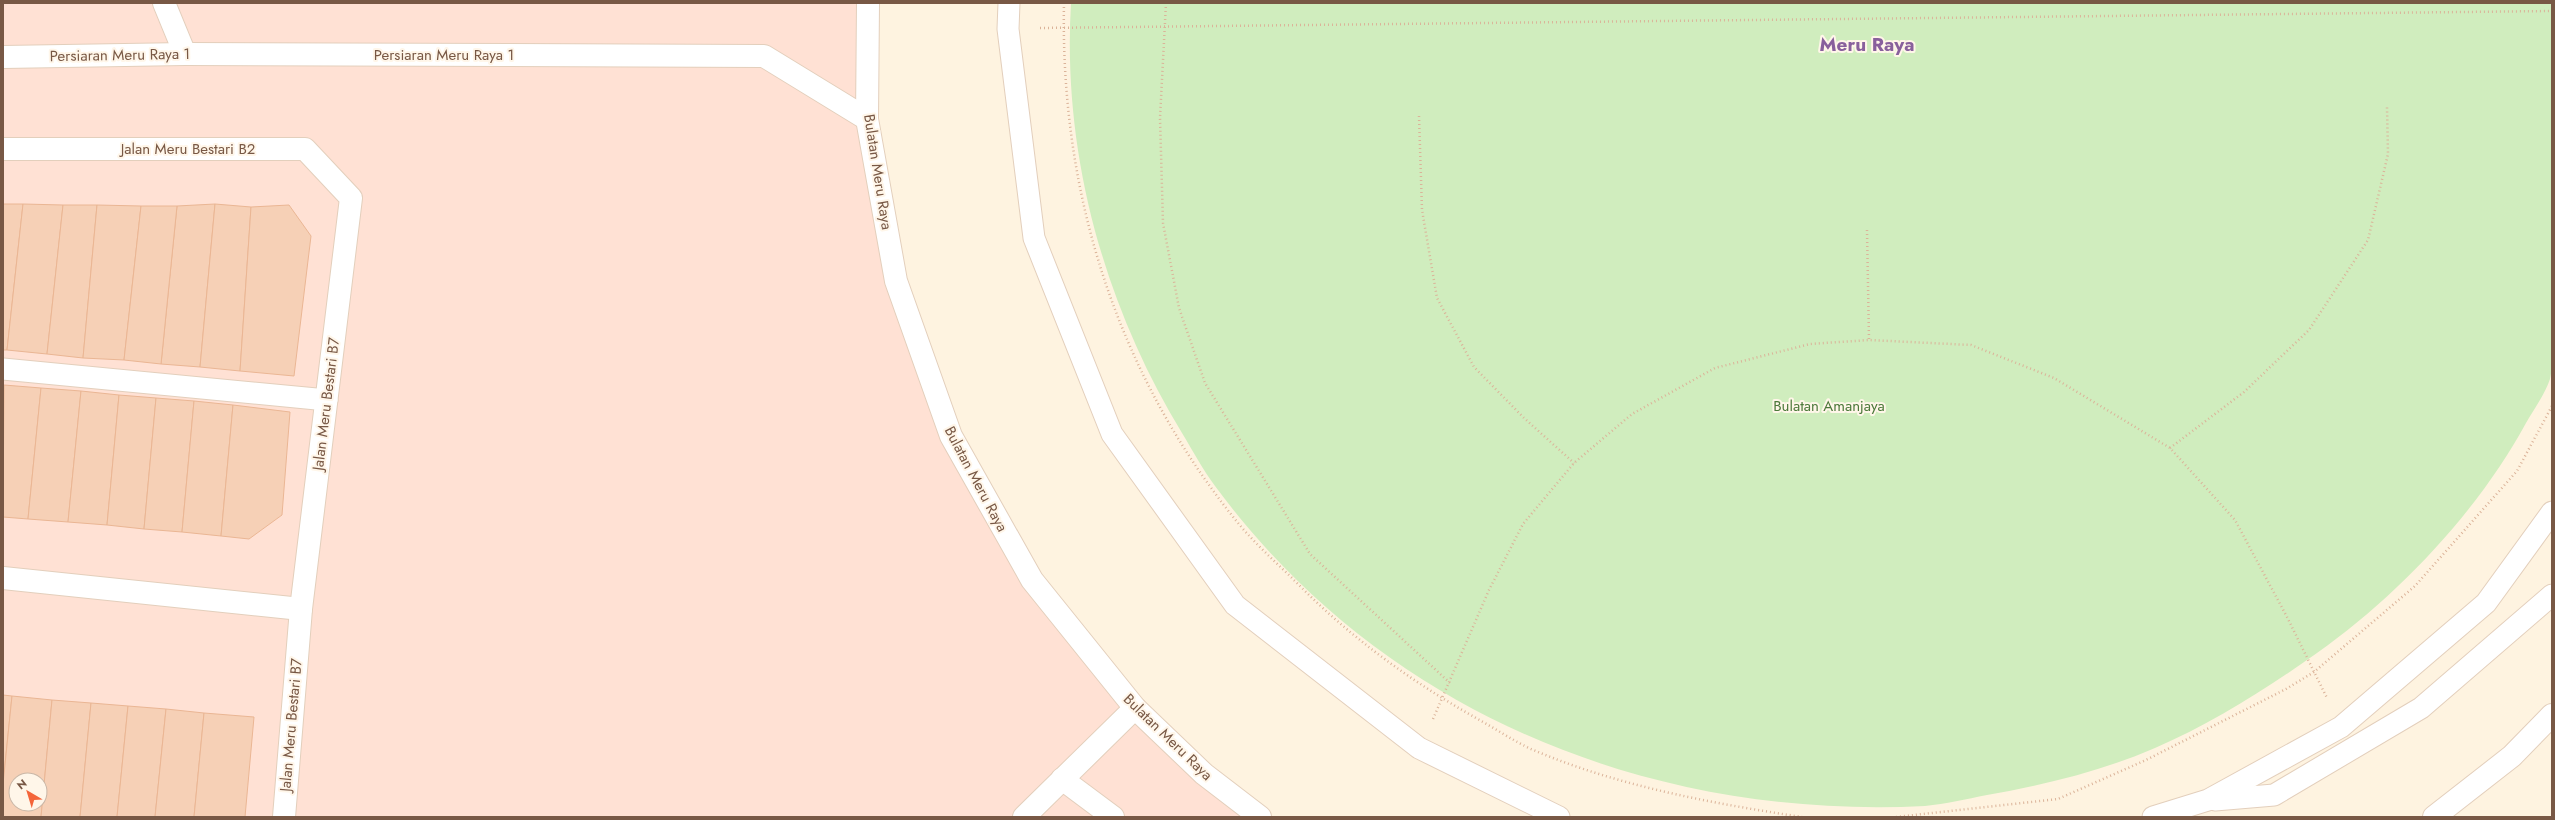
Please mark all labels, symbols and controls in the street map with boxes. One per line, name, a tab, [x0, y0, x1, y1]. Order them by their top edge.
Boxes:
district label: Meru Raya	[1820, 31, 1914, 58]
street label: Persiaran Meru Raya 1	[50, 43, 190, 67]
street label: Persiaran Meru Raya 1	[374, 44, 514, 66]
street label: Bulatan Meru Raya	[858, 113, 898, 231]
street label: Jalan Meru Bestari B2	[119, 138, 255, 160]
street label: Jalan Meru Bestari B7	[307, 336, 345, 474]
park label: Bulatan Amanjaya	[1773, 395, 1885, 417]
street label: Bulatan Meru Raya	[939, 422, 1013, 536]
street label: Jalan Meru Bestari B7	[274, 657, 308, 795]
street label: Bulatan Meru Raya	[1118, 688, 1218, 786]
north arrow	[8, 772, 48, 812]
text: N	[13, 775, 30, 793]

